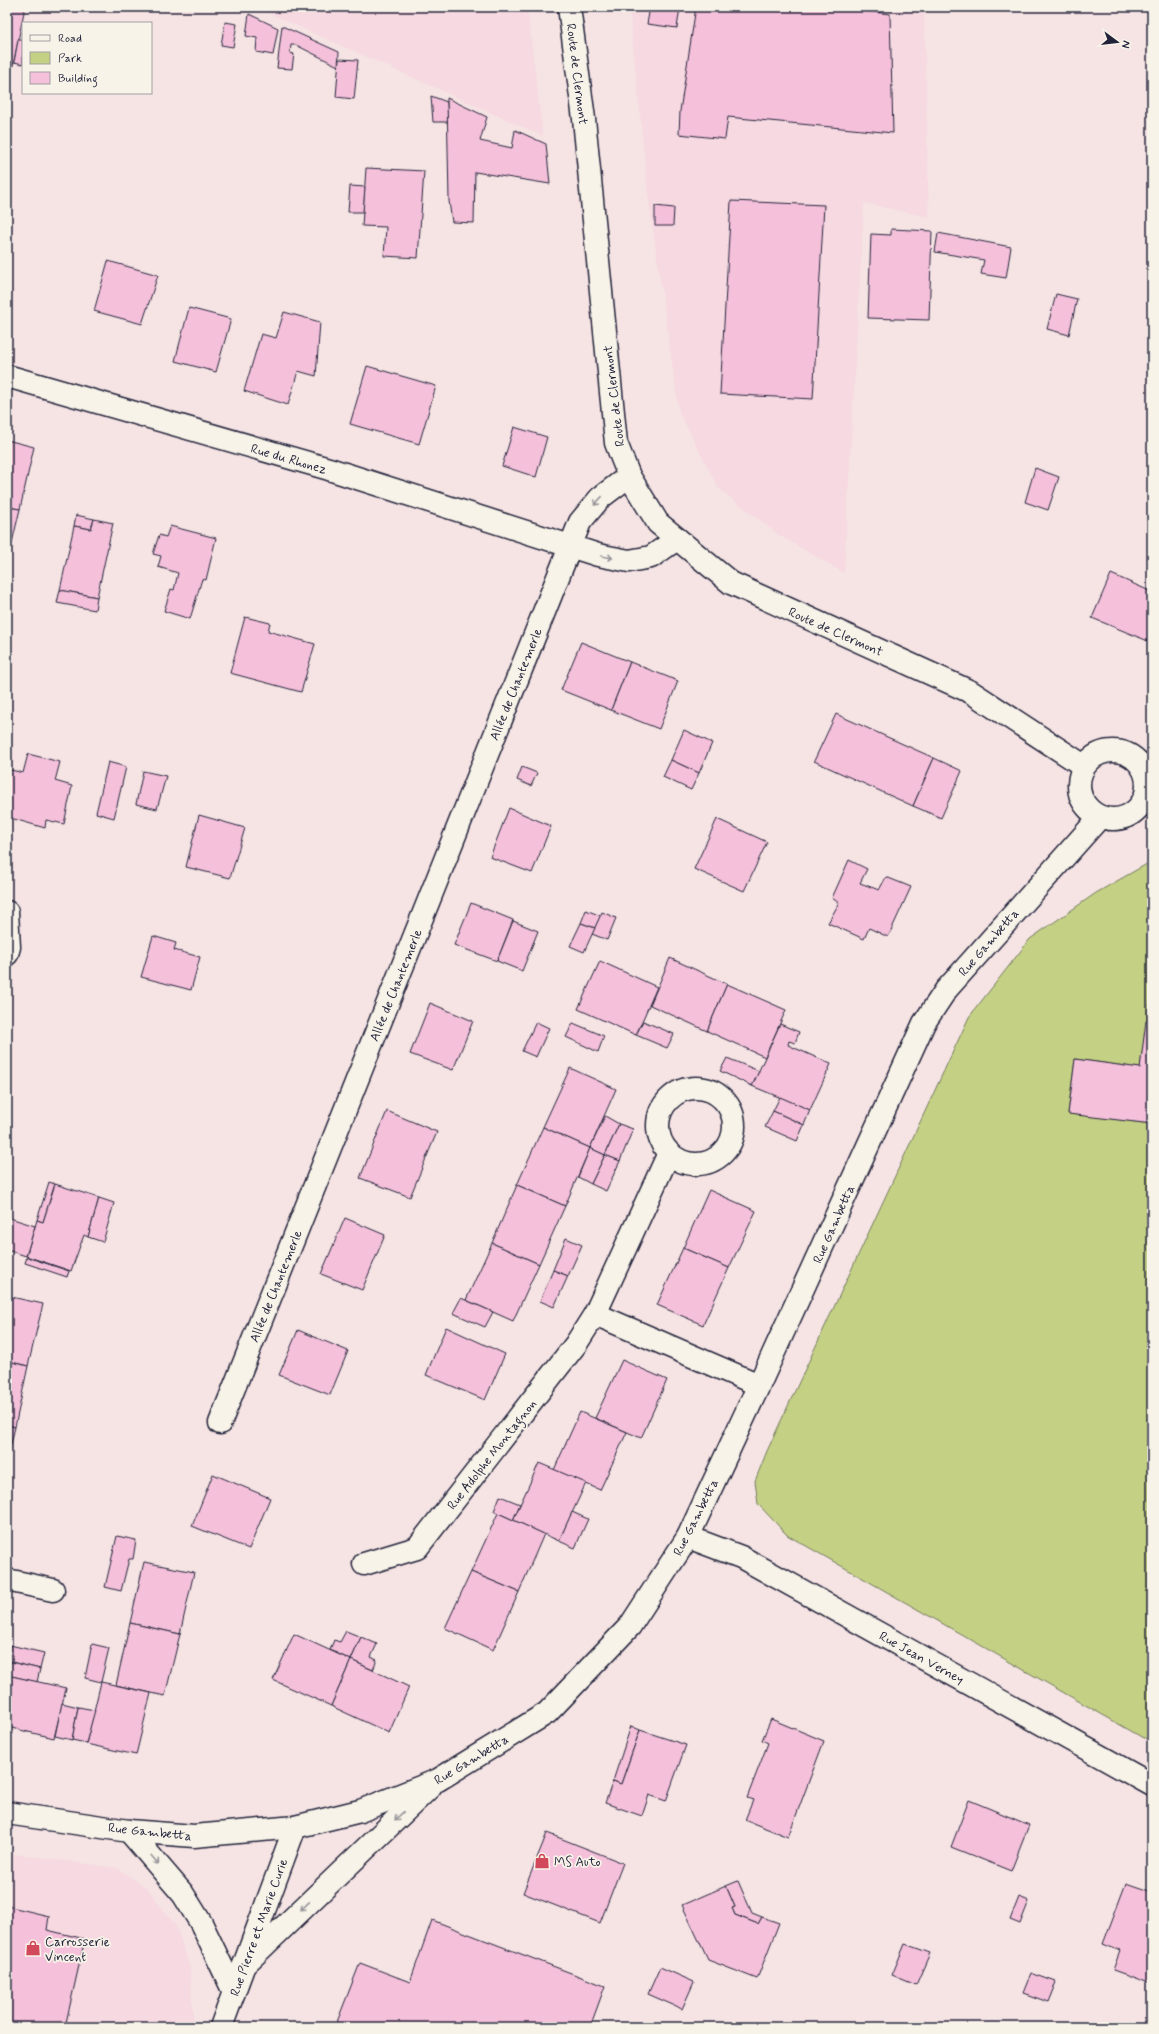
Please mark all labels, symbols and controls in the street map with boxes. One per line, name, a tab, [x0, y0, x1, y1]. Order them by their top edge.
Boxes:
legend	[22, 22, 152, 94]
north arrow	[1097, 22, 1137, 62]
street label: Route de Clermont	[562, 23, 591, 126]
text: Road	[58, 31, 82, 47]
text: N	[1118, 39, 1133, 50]
text: Park	[58, 51, 82, 67]
text: Building	[58, 71, 98, 88]
street label: Route de Clermont	[600, 344, 629, 447]
street label: Rue du Rhonez	[249, 441, 328, 478]
one-way arrow	[594, 496, 603, 506]
one-way arrow	[600, 553, 613, 561]
street label: Route de Clermont	[785, 604, 885, 661]
street label: Allée de Chantemerle	[486, 626, 547, 743]
street label: Rue Gambetta	[955, 906, 1023, 980]
street label: Allée de Chantemerle	[366, 927, 427, 1044]
street label: Rue Gambetta	[810, 1183, 859, 1266]
street label: Allée de Chantemerle	[246, 1228, 307, 1345]
street label: Rue Adolphe Montagnon	[444, 1396, 542, 1515]
street label: Rue Gambetta	[670, 1476, 723, 1559]
street label: Rue Jean Verney	[876, 1628, 967, 1689]
street label: Rue Gambetta	[431, 1731, 512, 1789]
one-way arrow	[394, 1811, 404, 1821]
street label: Rue Gambetta	[107, 1820, 193, 1845]
shop icon: MS Auto	[533, 1852, 551, 1870]
place label: MS Auto	[554, 1854, 601, 1871]
one-way arrow	[150, 1855, 159, 1866]
street label: Rue Pierre et Marie Curie	[227, 1856, 292, 1999]
one-way arrow	[300, 1901, 310, 1911]
place label: Carrosserie Vincent	[45, 1934, 110, 1966]
shop icon: Carrosserie Vincent	[24, 1939, 42, 1957]

